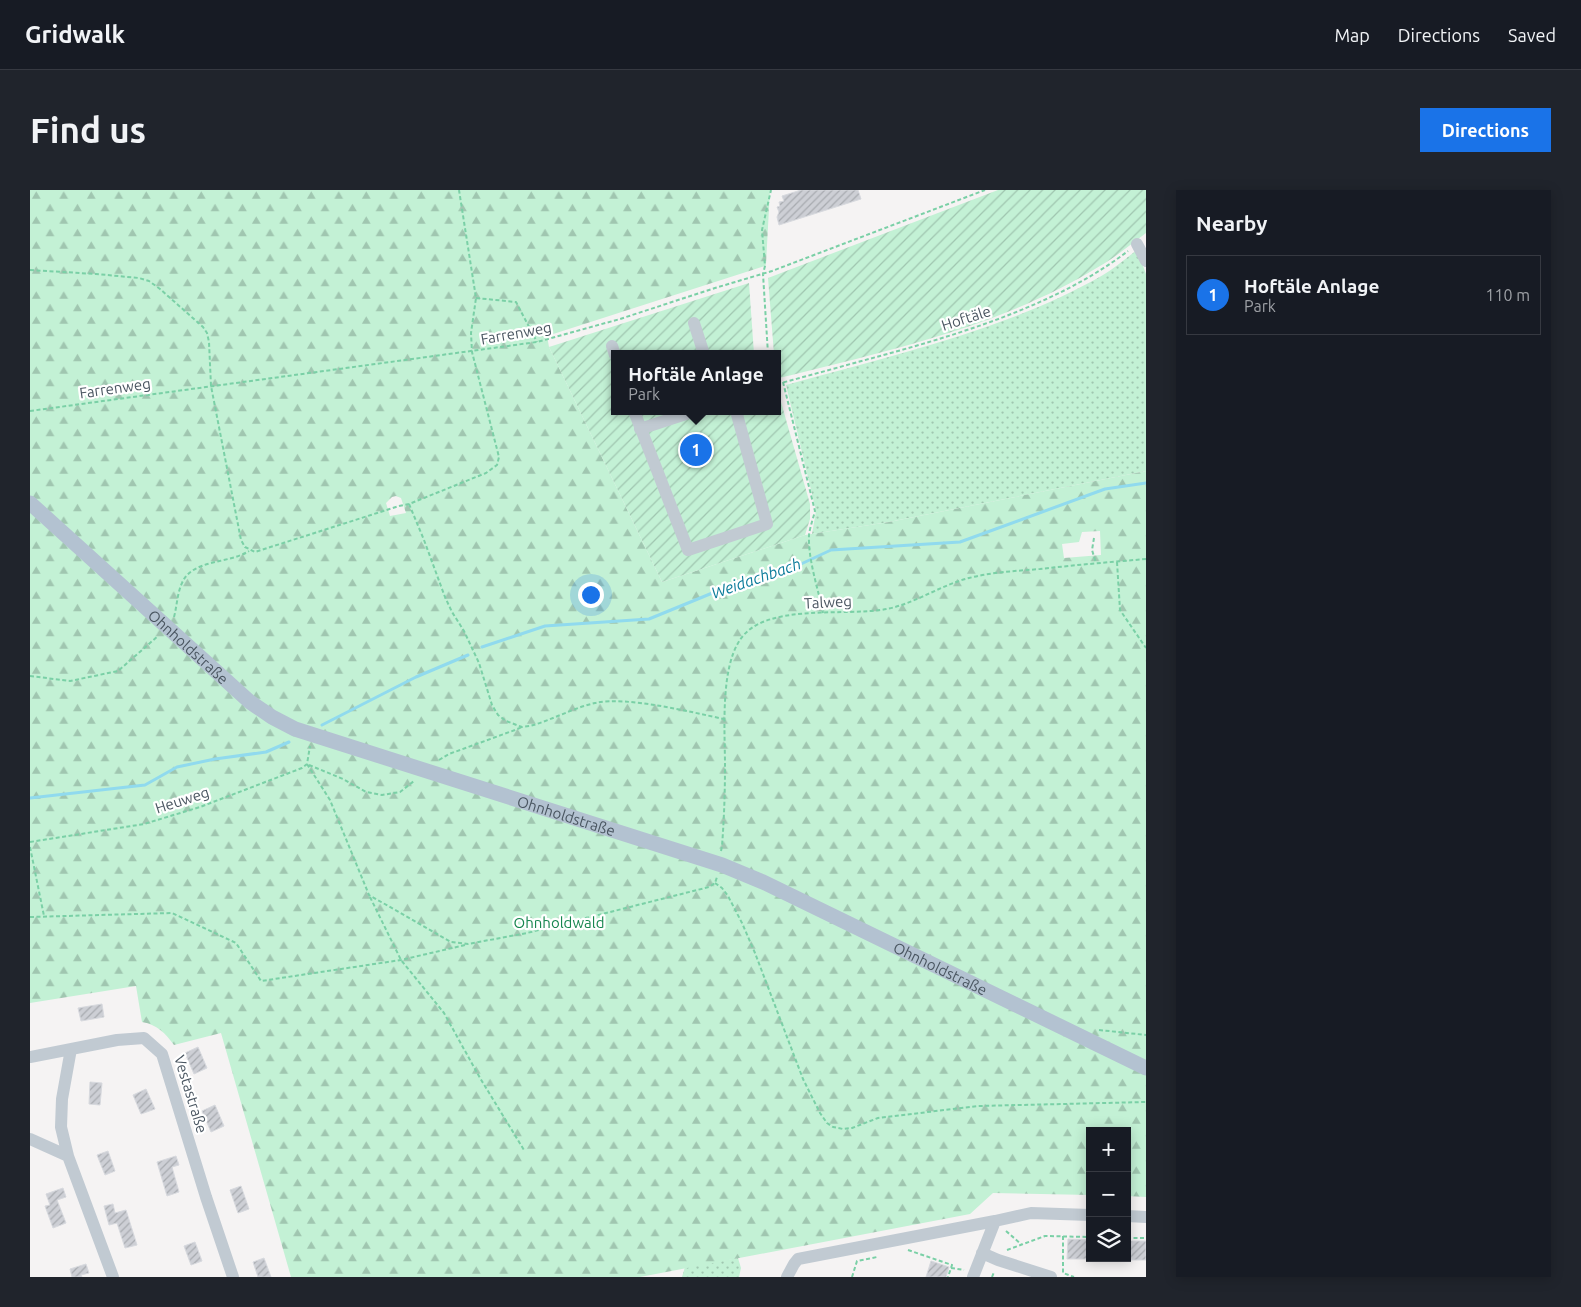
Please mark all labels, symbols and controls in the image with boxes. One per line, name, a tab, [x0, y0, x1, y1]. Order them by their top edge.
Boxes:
text: Gridwalk	[25, 21, 125, 48]
text: Map	[1334, 25, 1370, 45]
text: Directions	[1398, 25, 1480, 45]
text: Saved	[1508, 25, 1556, 45]
button: Directions	[1420, 108, 1551, 152]
text: Find us	[30, 110, 146, 150]
text: Nearby	[1196, 211, 1267, 235]
text: Hoftäle Anlage	[1244, 275, 1379, 297]
text: 1	[1208, 286, 1218, 304]
text: 110 m	[1485, 286, 1530, 304]
text: Park	[1244, 297, 1276, 315]
street label: Hoftäle	[939, 302, 993, 334]
street label: Farrenweg	[479, 318, 553, 348]
popup	[611, 350, 781, 415]
text: Hoftäle Anlage	[628, 363, 764, 385]
street label: Farrenweg	[78, 375, 152, 401]
text: Park	[628, 385, 660, 403]
pin: 1	[680, 431, 712, 469]
water label: Weidachbach	[709, 554, 803, 602]
your location	[578, 582, 604, 608]
street label: Talweg	[804, 592, 852, 612]
street label: Ohnholdstraße	[145, 606, 232, 687]
street label: Heuweg	[153, 783, 211, 817]
street label: Ohnholdstraße	[515, 792, 618, 839]
park label: Ohnholdwald	[514, 914, 604, 931]
street label: Ohnholdstraße	[891, 938, 990, 998]
street label: Vestastraße	[171, 1053, 211, 1135]
map controls	[1086, 1127, 1131, 1262]
button: +	[1086, 1127, 1131, 1172]
button: −	[1086, 1172, 1131, 1217]
button: layers	[1086, 1217, 1131, 1262]

